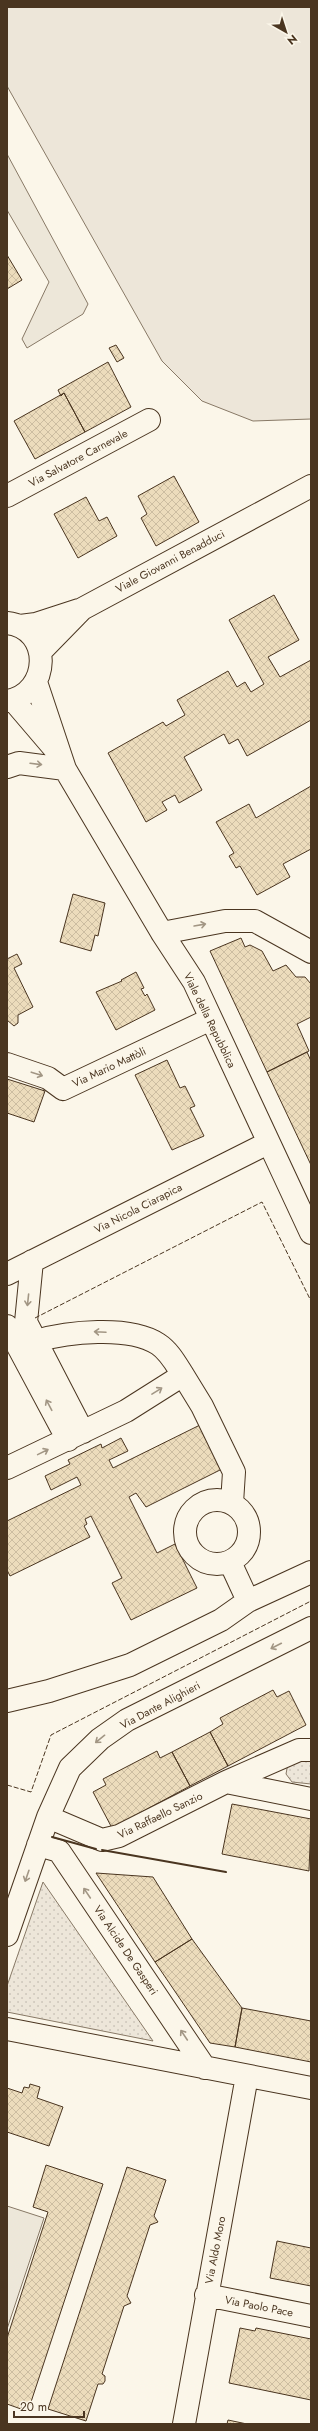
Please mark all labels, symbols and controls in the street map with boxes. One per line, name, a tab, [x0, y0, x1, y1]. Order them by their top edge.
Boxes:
north arrow	[266, 12, 306, 52]
text: N	[284, 31, 301, 49]
street label: Via Salvatore Carnevale	[26, 425, 131, 491]
street label: Viale Giovanni Benadduci	[113, 525, 227, 597]
one-way arrow	[29, 761, 42, 768]
one-way arrow	[193, 921, 206, 929]
street label: Viale della Repubblica	[180, 969, 240, 1071]
street label: Via Mario Mattòli	[69, 1043, 149, 1091]
one-way arrow	[30, 1071, 43, 1078]
street label: Via Nicola Ciarapica	[91, 1179, 185, 1237]
one-way arrow	[25, 1293, 32, 1306]
one-way arrow	[94, 1329, 107, 1336]
one-way arrow	[151, 1387, 162, 1395]
one-way arrow	[45, 1399, 53, 1411]
one-way arrow	[36, 1448, 48, 1455]
one-way arrow	[270, 1642, 282, 1650]
street label: Via Dante Alighieri	[117, 1677, 203, 1733]
one-way arrow	[95, 1735, 105, 1744]
street label: Via Raffaello Sanzio	[115, 1787, 205, 1843]
one-way arrow	[23, 1870, 30, 1883]
one-way arrow	[83, 1887, 91, 1898]
street label: Via Alcide De Gasperi	[90, 1902, 162, 1998]
one-way arrow	[179, 2029, 187, 2041]
street label: Via Aldo Moro	[201, 2215, 229, 2285]
street label: Via Paolo Pace	[223, 2292, 295, 2321]
scale bar	[14, 2393, 84, 2419]
text: 20 m	[20, 2398, 47, 2416]

